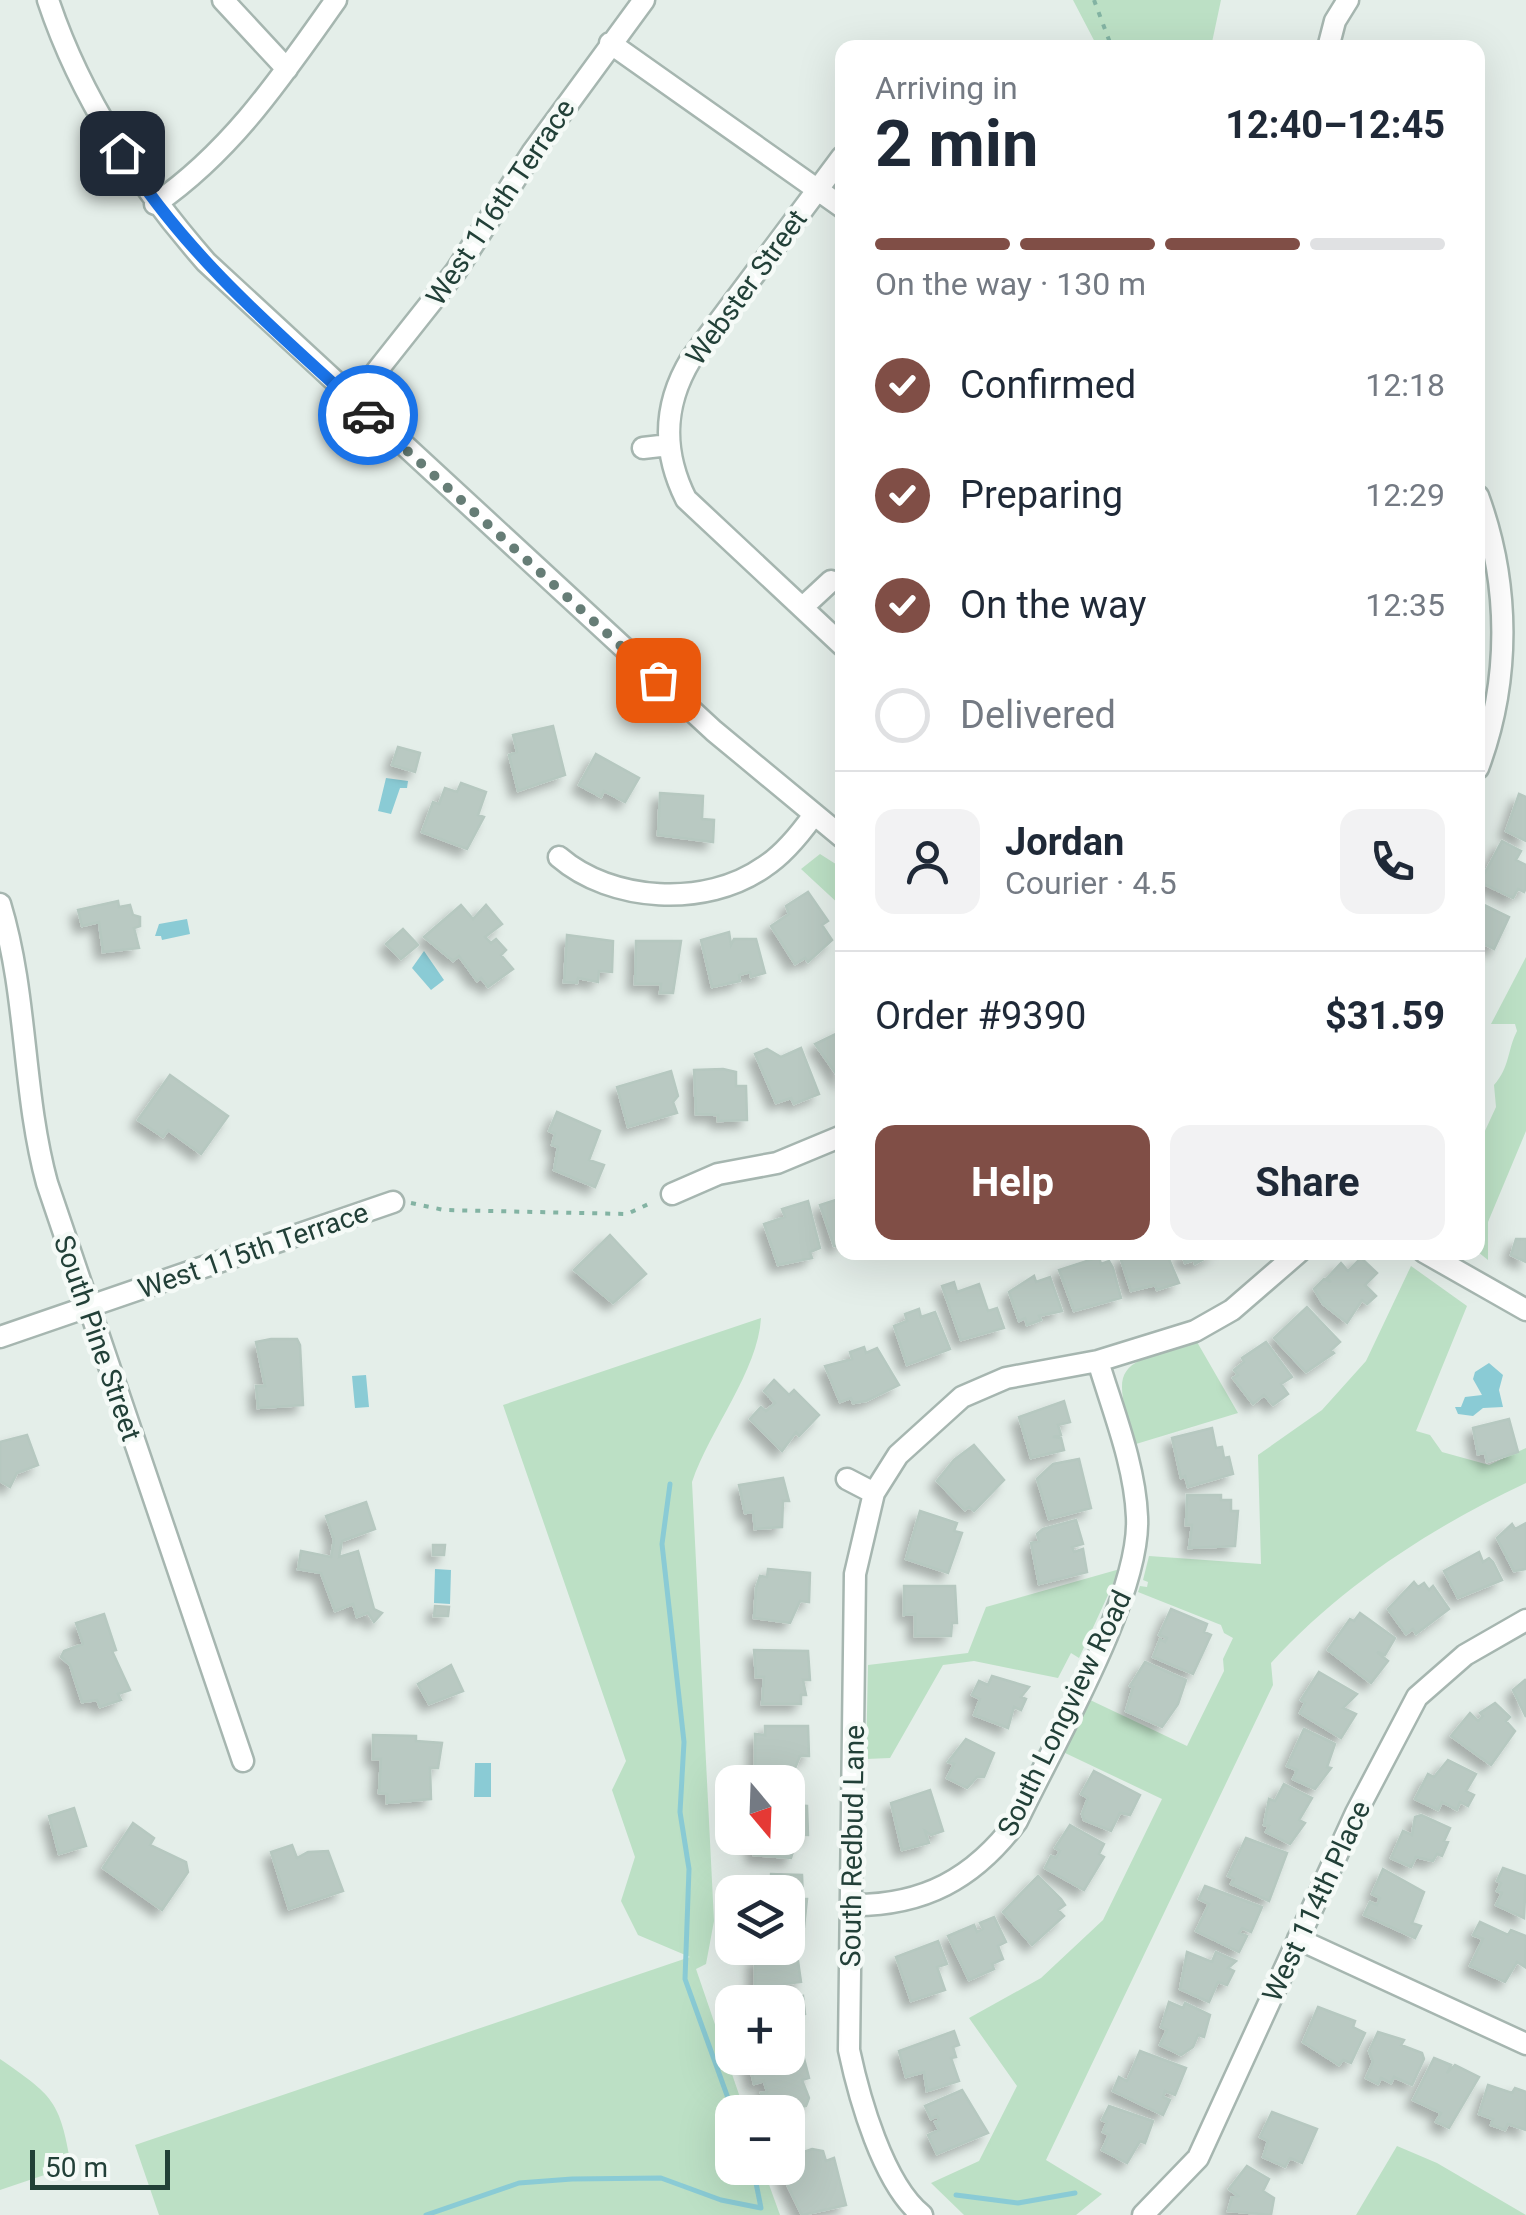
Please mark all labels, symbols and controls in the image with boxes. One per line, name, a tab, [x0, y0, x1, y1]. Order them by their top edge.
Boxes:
text: Arriving in	[875, 69, 1018, 107]
street label: West 116th Terrace	[419, 93, 582, 312]
text: 12:40–12:45	[1225, 103, 1445, 147]
text: 2 min	[875, 106, 1038, 182]
pin	[80, 111, 165, 196]
icon: home	[95, 126, 150, 181]
street label: Webster Street	[679, 203, 814, 371]
text: On the way · 130 m	[875, 265, 1146, 303]
icon: check	[875, 358, 930, 413]
text: Confirmed	[960, 363, 1136, 407]
courier	[318, 365, 418, 465]
text: 12:18	[1365, 366, 1445, 404]
icon: car	[341, 388, 396, 443]
icon: check	[875, 468, 930, 523]
text: Preparing	[960, 473, 1123, 517]
text: 12:29	[1365, 476, 1445, 514]
icon: check	[875, 578, 930, 633]
text: On the way	[960, 583, 1146, 627]
text: 12:35	[1365, 586, 1445, 624]
pin	[616, 638, 701, 723]
icon: bag	[631, 653, 686, 708]
text: Delivered	[960, 693, 1116, 737]
button: person	[875, 809, 980, 914]
button: phone	[1340, 809, 1445, 914]
text: Jordan	[1005, 820, 1124, 864]
text: Courier · 4.5	[1005, 864, 1177, 902]
text: Order #9390	[875, 994, 1086, 1038]
text: $31.59	[1325, 994, 1445, 1038]
button: Help	[875, 1125, 1150, 1240]
button: Share	[1170, 1125, 1445, 1240]
street label: West 115th Terrace	[134, 1196, 373, 1305]
street label: South Pine Street	[47, 1231, 148, 1445]
street label: South Longview Road	[991, 1585, 1138, 1841]
street label: South Redbud Lane	[834, 1725, 871, 1967]
north arrow	[715, 1765, 805, 1855]
map controls	[715, 1765, 805, 2185]
street label: West 114th Place	[1255, 1796, 1377, 2007]
button: layers	[715, 1875, 805, 1965]
button: +	[715, 1985, 805, 2075]
button: −	[715, 2095, 805, 2185]
scale bar	[30, 2145, 170, 2190]
text: 50 m	[45, 2151, 108, 2184]

